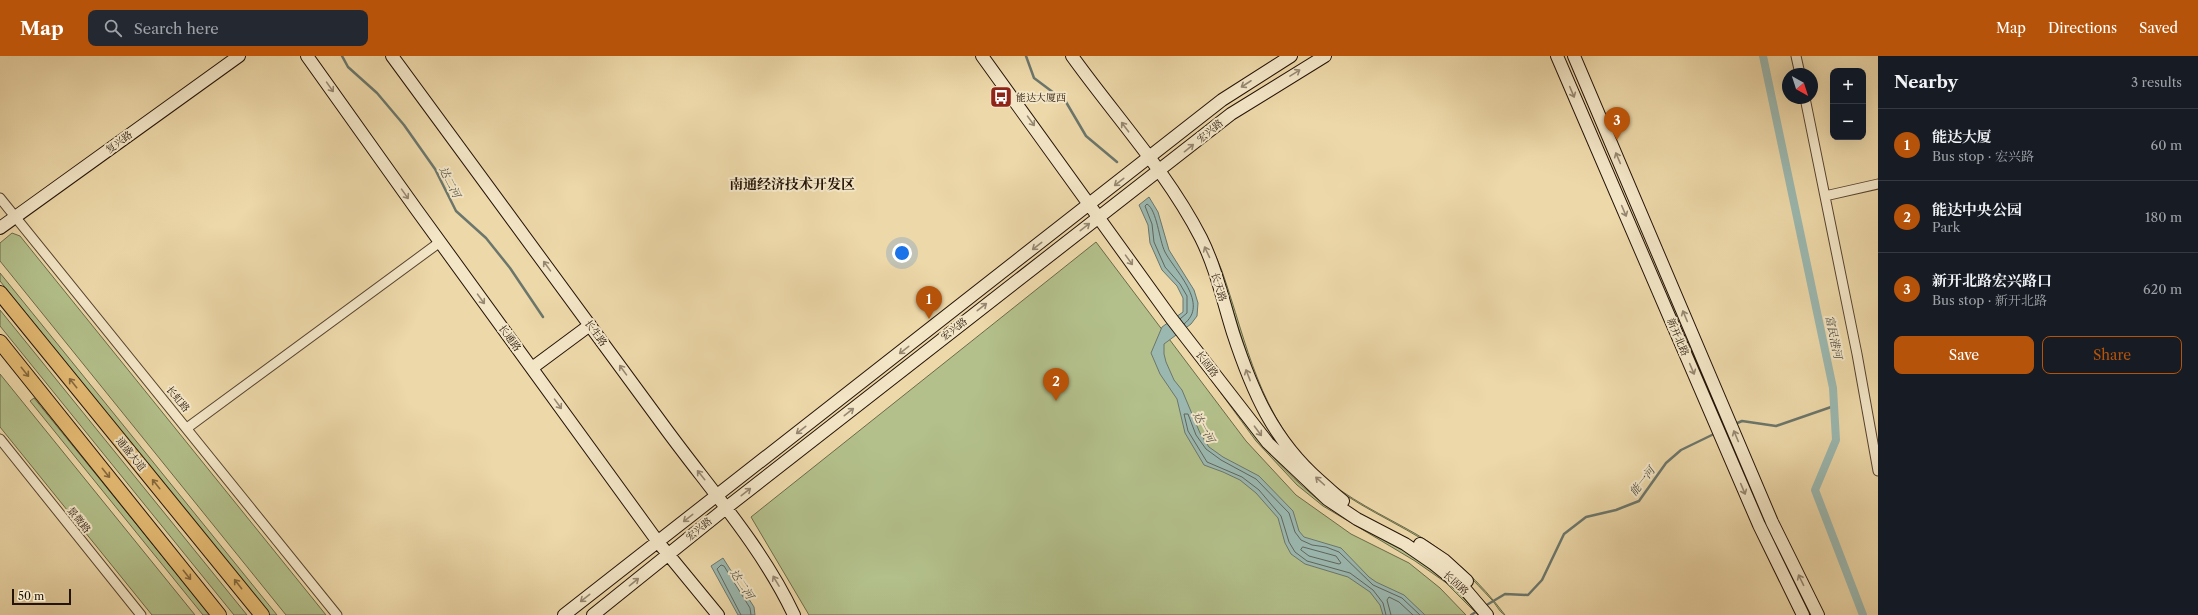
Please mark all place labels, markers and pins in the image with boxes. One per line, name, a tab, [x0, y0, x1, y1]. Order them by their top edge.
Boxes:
bus stop icon: 能达大厦西	[988, 84, 1014, 110]
place label: 能达大厦西	[1016, 91, 1066, 104]
pin: 3	[1604, 107, 1630, 140]
pin: 1	[916, 286, 942, 319]
pin: 2	[1043, 368, 1069, 401]

